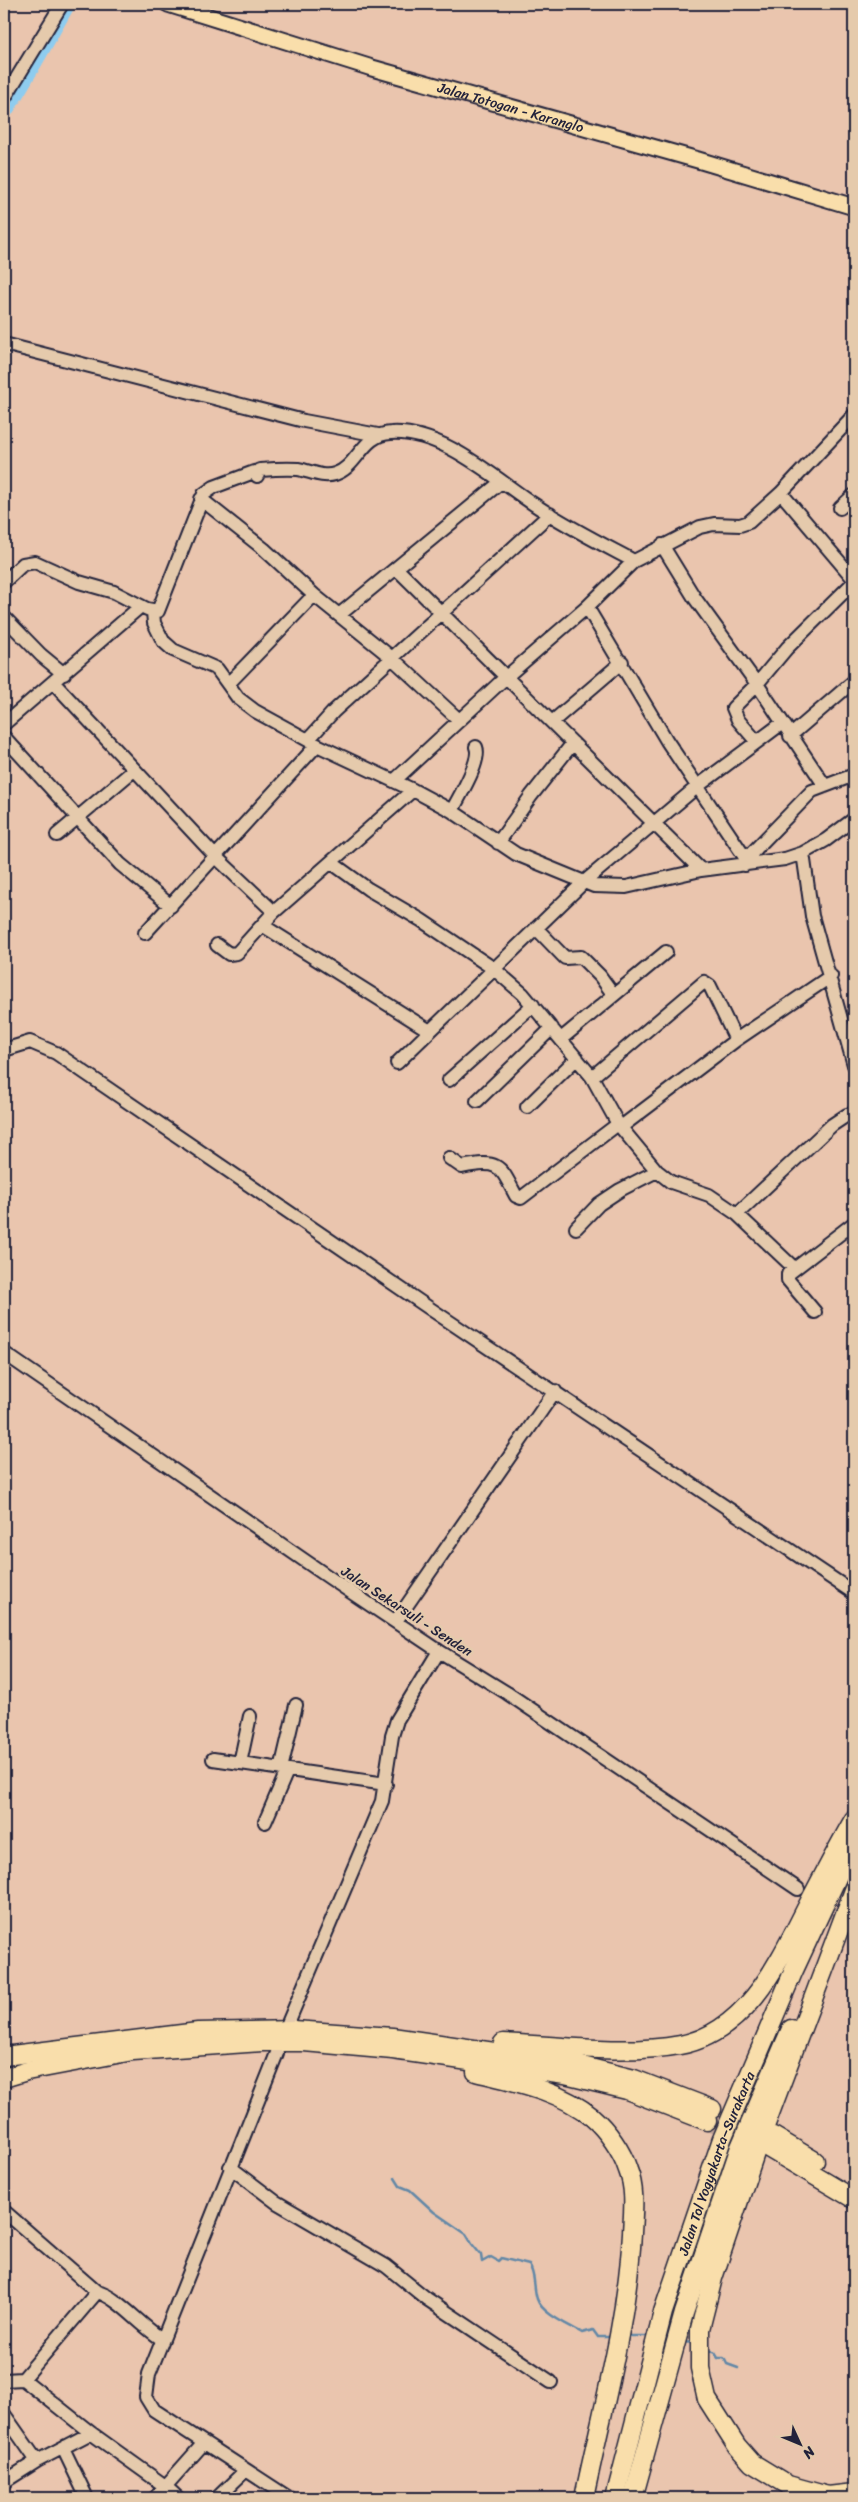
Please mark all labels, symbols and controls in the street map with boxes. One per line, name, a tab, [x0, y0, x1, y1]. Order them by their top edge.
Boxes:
street label: Jalan Totogan - Karanglo	[434, 75, 587, 140]
street label: Jalan Sekarsuli - Senden	[335, 1559, 478, 1664]
street label: Jalan Tol Yogyakarta–Surakarta	[671, 2067, 763, 2260]
north arrow	[776, 2420, 826, 2470]
text: N	[796, 2440, 822, 2465]

